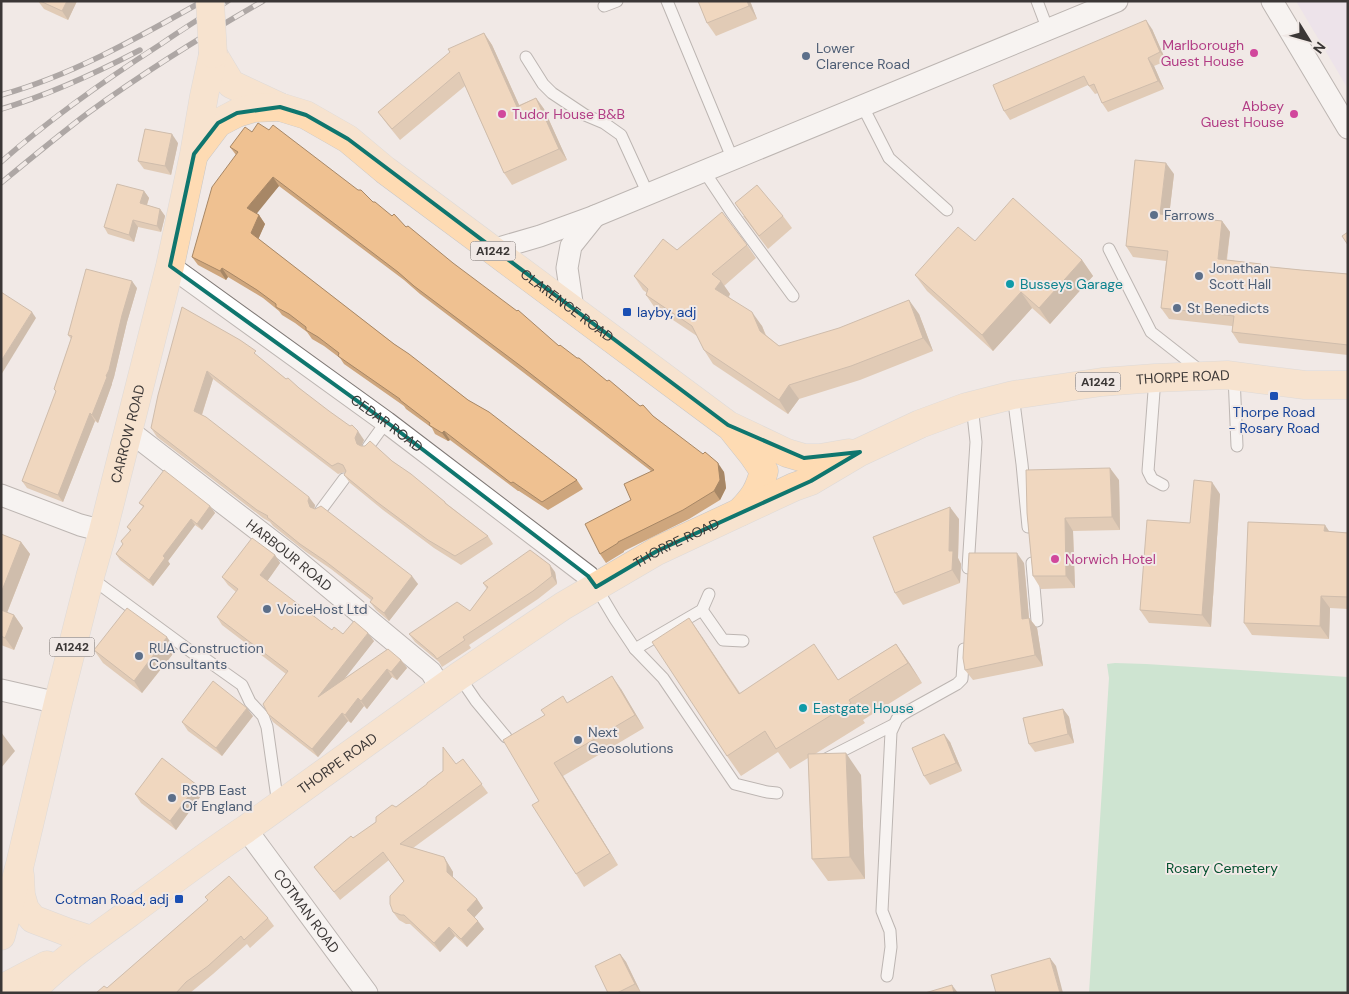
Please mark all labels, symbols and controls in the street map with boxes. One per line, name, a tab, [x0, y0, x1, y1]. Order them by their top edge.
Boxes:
north arrow	[1284, 15, 1334, 65]
place label: Marlborough Guest House	[1161, 36, 1244, 70]
text: N	[1309, 38, 1330, 57]
place label: Lower Clarence Road	[816, 39, 910, 73]
marker: Marlborough Guest House	[1248, 47, 1260, 59]
marker: Lower Clarence Road	[800, 50, 812, 62]
place label: Abbey Guest House	[1201, 97, 1284, 131]
place label: Tudor House B&B	[512, 105, 625, 123]
marker: Tudor House B&B	[496, 108, 508, 120]
marker: Abbey Guest House	[1288, 108, 1300, 120]
place label: Farrows	[1164, 206, 1214, 224]
marker: Farrows	[1148, 209, 1160, 221]
road number: A1242	[470, 242, 516, 260]
place label: Jonathan Scott Hall	[1209, 259, 1271, 293]
street label: CLARENCE ROAD	[517, 265, 617, 346]
marker: Jonathan Scott Hall	[1193, 270, 1205, 282]
place label: Busseys Garage	[1020, 275, 1123, 293]
marker: Busseys Garage	[1004, 278, 1016, 290]
place label: St Benedicts	[1187, 299, 1269, 317]
marker: St Benedicts	[1171, 302, 1183, 314]
place label: layby, adj	[637, 303, 697, 321]
marker: layby, adj	[621, 306, 633, 318]
street label: THORPE ROAD	[1135, 366, 1230, 388]
road number: A1242	[1076, 372, 1120, 392]
street label: CARROW ROAD	[106, 383, 149, 485]
marker: Thorpe Road - Rosary Road	[1268, 390, 1280, 402]
street label: CEDAR ROAD	[347, 391, 427, 456]
place label: Thorpe Road - Rosary Road	[1228, 403, 1320, 437]
street label: THORPE ROAD	[630, 514, 722, 572]
street label: HARBOUR ROAD	[242, 515, 336, 595]
place label: Norwich Hotel	[1065, 550, 1156, 568]
marker: Norwich Hotel	[1049, 553, 1061, 565]
place label: VoiceHost Ltd	[277, 600, 368, 618]
marker: VoiceHost Ltd	[261, 603, 273, 615]
road number: A1242	[50, 638, 94, 656]
place label: RUA Construction Consultants	[149, 639, 264, 673]
marker: RUA Construction Consultants	[133, 650, 145, 662]
place label: Eastgate House	[813, 699, 914, 717]
marker: Eastgate House	[797, 702, 809, 714]
place label: Next Geosolutions	[588, 723, 674, 757]
street label: THORPE ROAD	[294, 729, 381, 798]
marker: Next Geosolutions	[572, 734, 584, 746]
place label: RSPB East Of England	[182, 781, 253, 815]
marker: RSPB East Of England	[166, 792, 178, 804]
park label: Rosary Cemetery	[1166, 859, 1278, 877]
street label: COTMAN ROAD	[270, 865, 344, 957]
place label: Cotman Road, adj	[55, 890, 169, 908]
marker: Cotman Road, adj	[173, 893, 185, 905]

